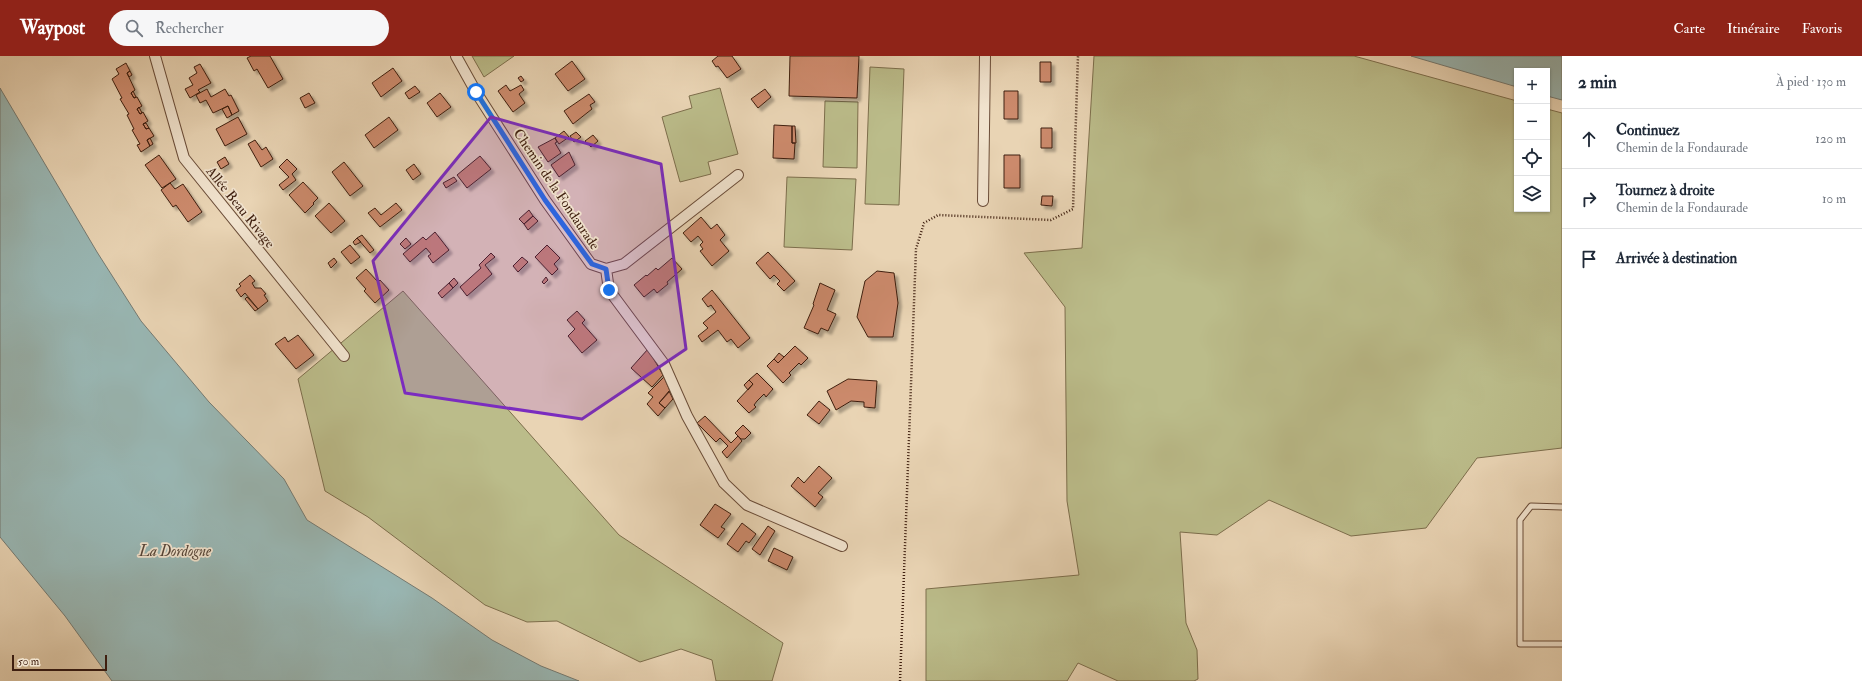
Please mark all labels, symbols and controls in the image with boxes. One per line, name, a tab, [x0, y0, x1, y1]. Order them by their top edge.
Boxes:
search box	[109, 10, 389, 46]
text: Waypost	[20, 16, 85, 40]
icon: search	[123, 17, 145, 39]
text: Rechercher	[155, 19, 223, 38]
text: Carte	[1674, 20, 1705, 37]
text: Itinéraire	[1727, 20, 1780, 37]
text: Favoris	[1802, 20, 1842, 37]
map controls	[1514, 68, 1550, 212]
button: +	[1514, 68, 1550, 104]
text: 2 min	[1578, 72, 1617, 93]
text: À pied · 130 m	[1776, 74, 1846, 90]
route start	[467, 83, 485, 101]
button: −	[1514, 104, 1550, 140]
text: Continuez	[1616, 121, 1680, 140]
street label: Chemin de la Fondaurade	[510, 126, 603, 253]
icon: ahead	[1578, 128, 1600, 150]
text: 120 m	[1815, 131, 1846, 147]
button: locate	[1514, 140, 1550, 176]
text: Chemin de la Fondaurade	[1616, 140, 1748, 156]
street label: Allée Beau Rivage	[202, 162, 279, 252]
button: layers	[1514, 176, 1550, 212]
text: Tournez à droite	[1616, 181, 1715, 200]
icon: right	[1578, 188, 1600, 210]
text: 10 m	[1822, 191, 1846, 207]
text: Chemin de la Fondaurade	[1616, 200, 1748, 216]
icon: arrive	[1578, 248, 1600, 270]
text: Arrivée à destination	[1616, 249, 1737, 268]
route end	[600, 281, 618, 299]
water label: La Dordogne	[138, 542, 212, 561]
scale bar	[12, 653, 107, 672]
text: 50 m	[18, 655, 39, 668]

